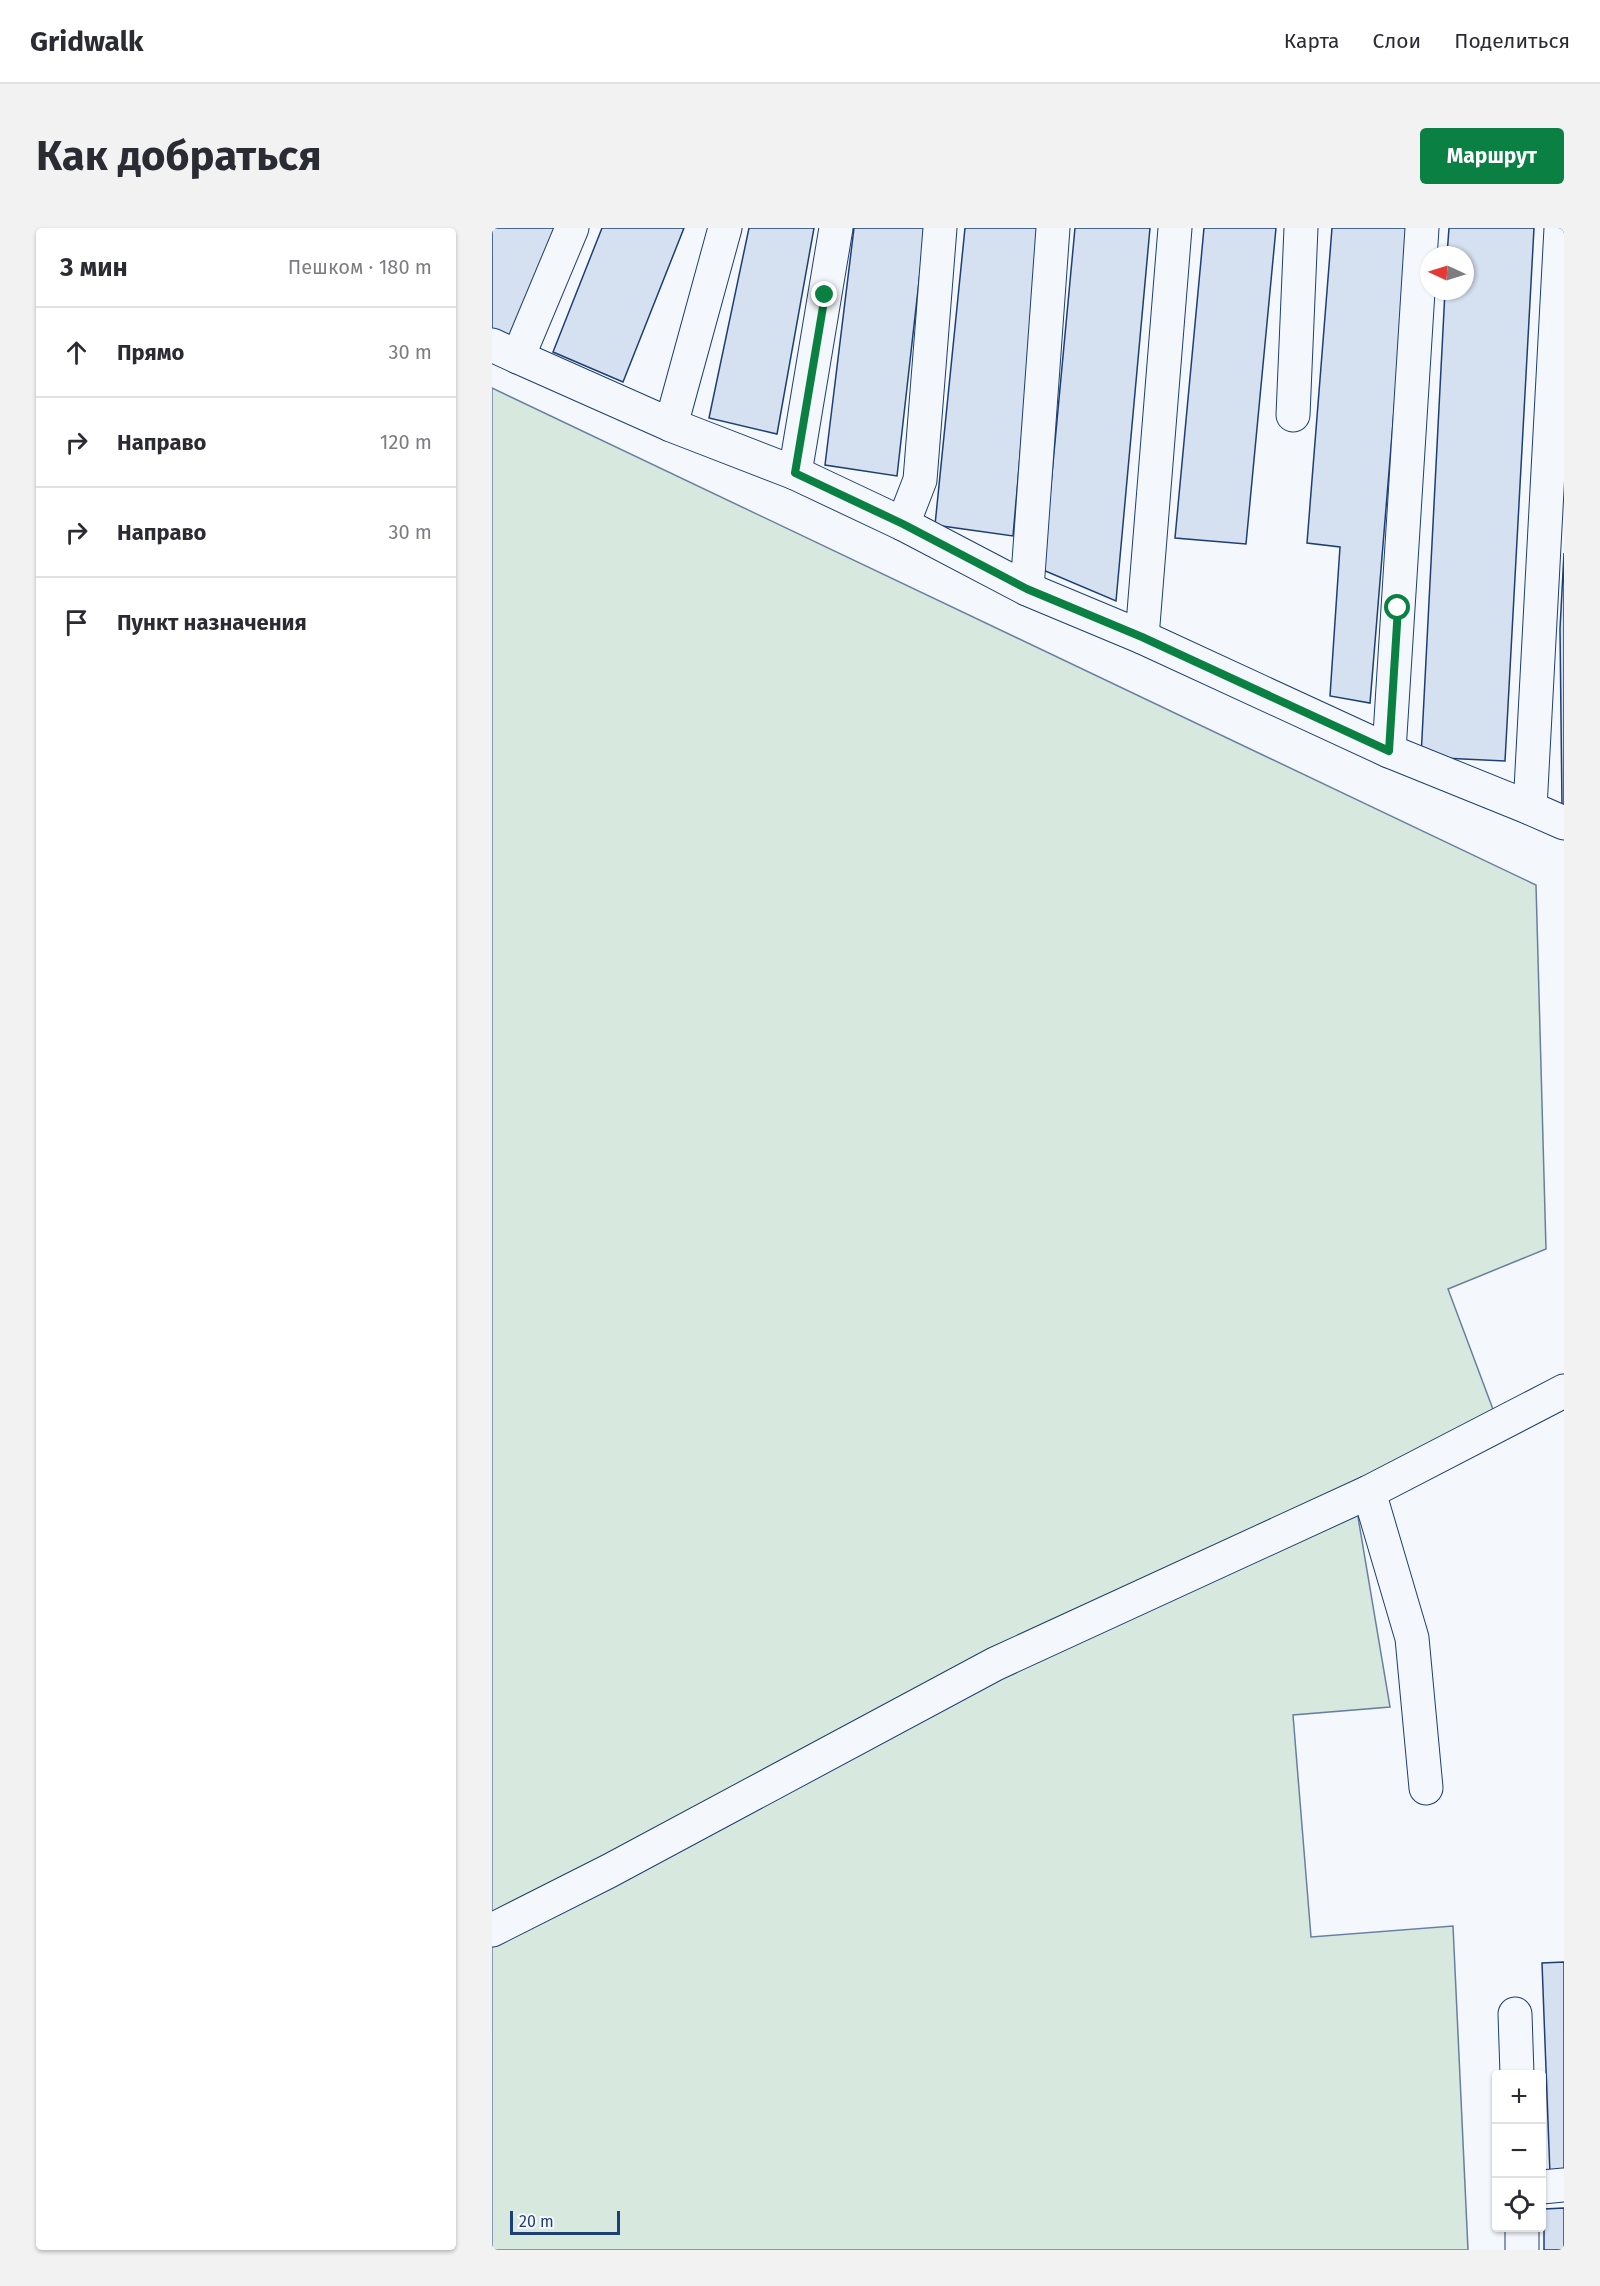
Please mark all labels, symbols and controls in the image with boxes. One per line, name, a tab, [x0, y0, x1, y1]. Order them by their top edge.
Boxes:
text: Gridwalk	[30, 25, 143, 58]
text: Карта	[1284, 28, 1340, 54]
text: Слои	[1373, 28, 1421, 54]
text: Поделиться	[1454, 28, 1570, 54]
button: Маршрут	[1420, 128, 1564, 184]
text: Как добраться	[36, 131, 322, 181]
north arrow	[1420, 246, 1474, 300]
text: 3 мин	[60, 252, 128, 283]
text: Пешком · 180 m	[288, 255, 432, 279]
route end	[811, 281, 837, 307]
icon: ahead	[60, 336, 93, 369]
text: Прямо	[117, 339, 184, 366]
text: 30 m	[388, 340, 432, 364]
icon: right	[60, 426, 93, 459]
text: Направо	[117, 429, 206, 456]
text: 120 m	[380, 430, 432, 454]
icon: right	[60, 516, 93, 549]
text: Направо	[117, 519, 206, 546]
text: 30 m	[388, 520, 432, 544]
route start	[1384, 594, 1410, 620]
icon: arrive	[60, 606, 93, 639]
text: Пункт назначения	[117, 609, 307, 636]
map controls	[1492, 2070, 1546, 2232]
button: +	[1492, 2070, 1546, 2124]
button: −	[1492, 2124, 1546, 2178]
button: locate	[1492, 2178, 1546, 2232]
scale bar	[510, 2208, 620, 2236]
text: 20 m	[519, 2212, 554, 2231]

